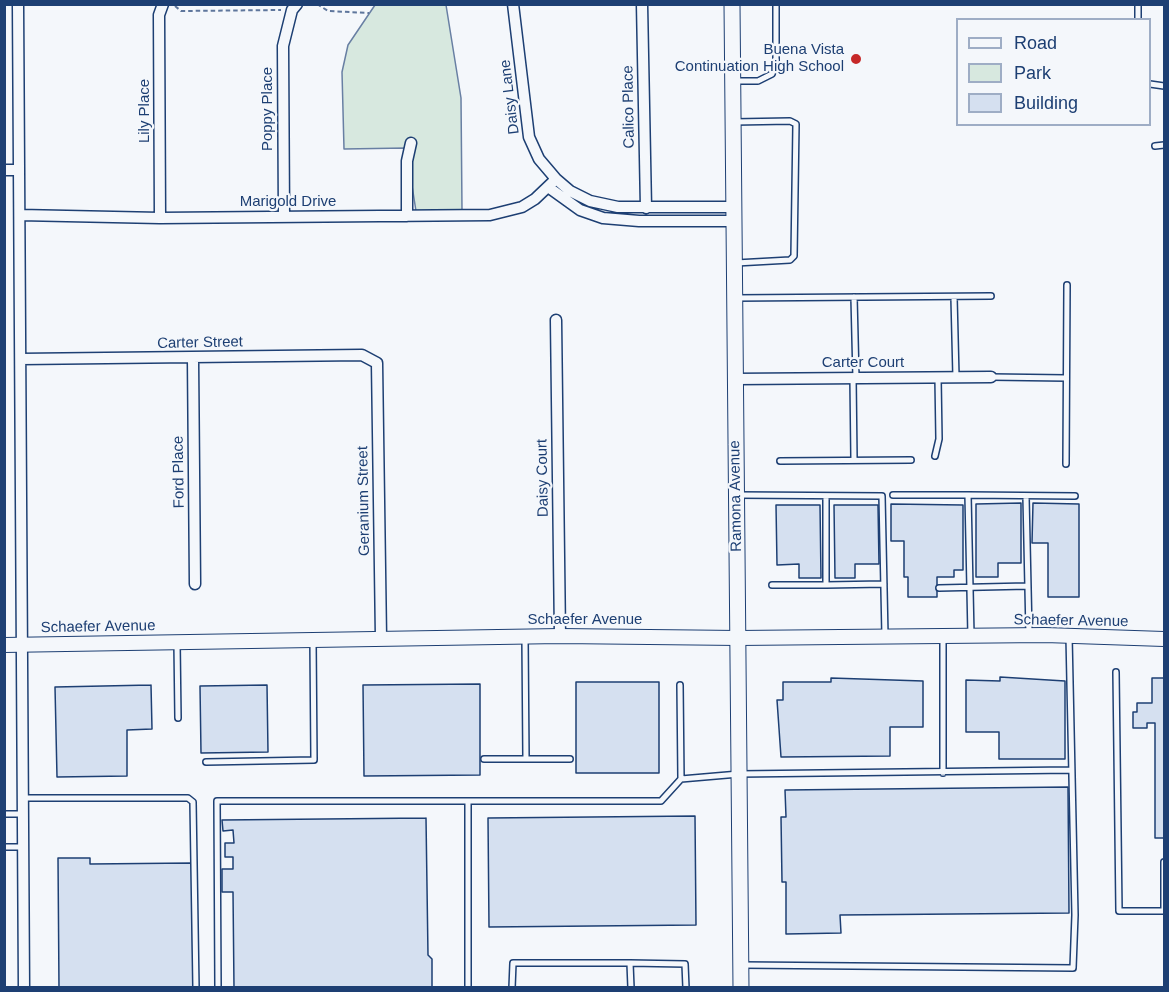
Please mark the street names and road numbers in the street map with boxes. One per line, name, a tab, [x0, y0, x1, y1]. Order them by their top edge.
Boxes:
street label: Daisy Lane	[496, 59, 524, 135]
street label: Calico Place	[619, 65, 639, 149]
street label: Poppy Place	[259, 67, 277, 151]
street label: Lily Place	[136, 79, 154, 143]
street label: Marigold Drive	[240, 193, 336, 211]
street label: Carter Street	[157, 333, 243, 353]
street label: Carter Court	[822, 354, 904, 372]
street label: Ford Place	[169, 436, 189, 508]
street label: Daisy Court	[533, 439, 553, 517]
street label: Ramona Avenue	[726, 440, 746, 552]
street label: Geranium Street	[354, 446, 374, 556]
street label: Schaefer Avenue	[528, 611, 642, 629]
street label: Schaefer Avenue	[1013, 611, 1129, 631]
street label: Schaefer Avenue	[40, 617, 156, 637]

